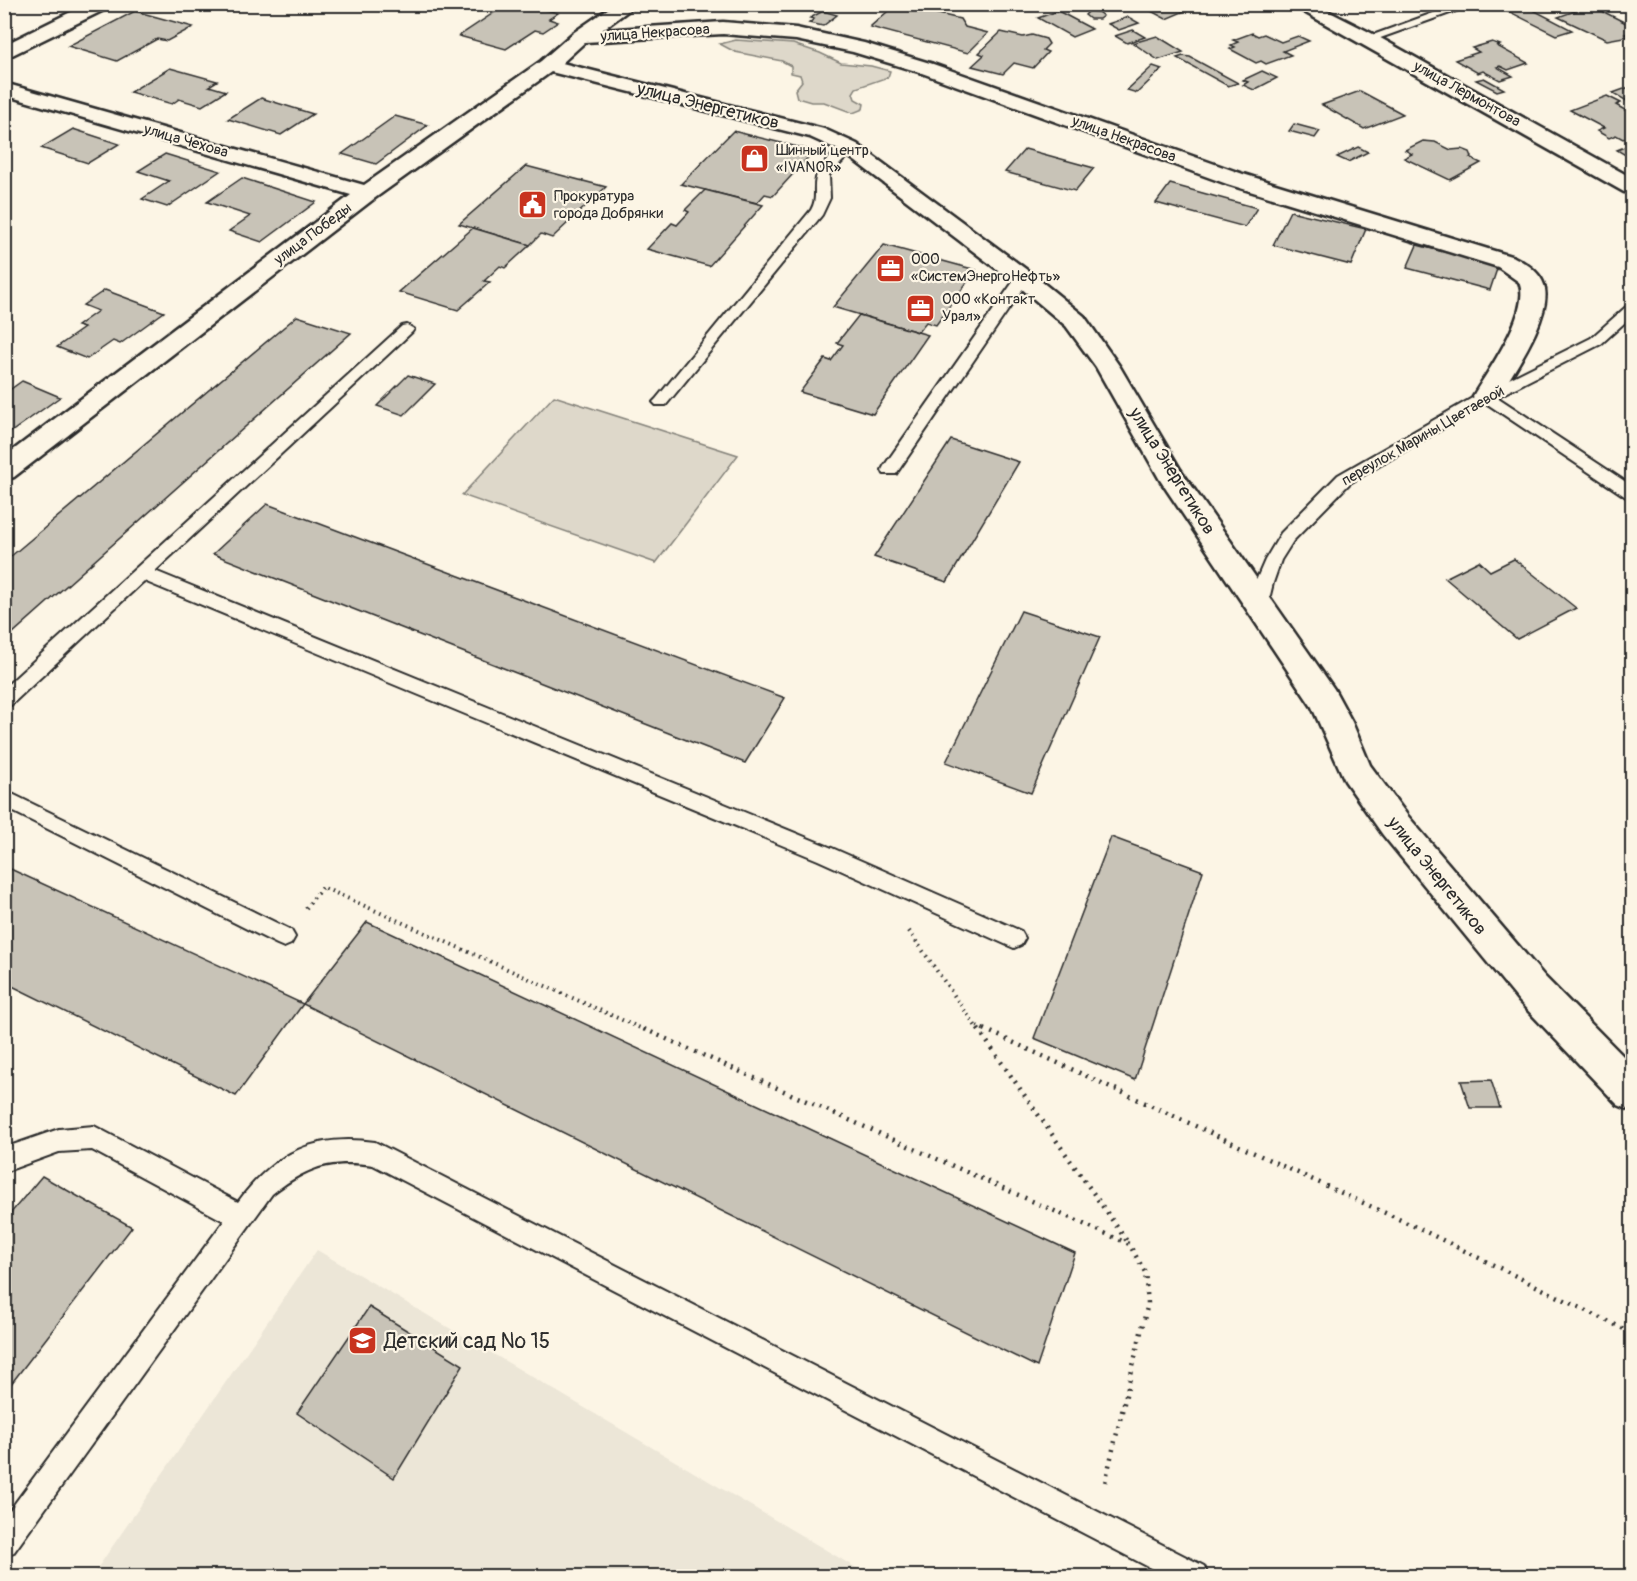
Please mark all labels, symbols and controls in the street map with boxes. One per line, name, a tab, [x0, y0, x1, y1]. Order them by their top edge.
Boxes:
street label: улица Некрасова	[599, 20, 710, 46]
street label: улица Лермонтова	[1409, 56, 1524, 131]
street label: улица Энергетиков	[634, 77, 781, 135]
street label: улица Некрасова	[1068, 111, 1179, 167]
street label: улица Чехова	[141, 120, 230, 162]
place label: Шинный центр «IVANOR»	[776, 141, 869, 177]
shop icon: Шинный центр «IVANOR»	[739, 143, 771, 175]
place label: Прокуратура города Добрянки	[554, 187, 664, 223]
public building icon: Прокуратура города Добрянки	[517, 189, 549, 221]
street label: улица Победы	[270, 199, 356, 270]
place label: ООО «СистемЭнергоНефть»	[911, 250, 1061, 286]
office icon: ООО «СистемЭнергоНефть»	[874, 252, 906, 284]
place label: ООО «Контакт Урал»	[942, 290, 1036, 326]
office icon: ООО «Контакт Урал»	[905, 292, 937, 324]
street label: переулок Марины Цветаевой	[1338, 382, 1508, 490]
street label: улица Энергетиков	[1123, 402, 1220, 539]
street label: улица Энергетиков	[1382, 811, 1492, 940]
school or university icon: Детский сад № 15	[347, 1325, 379, 1357]
place label: Детский сад № 15	[383, 1328, 550, 1355]

